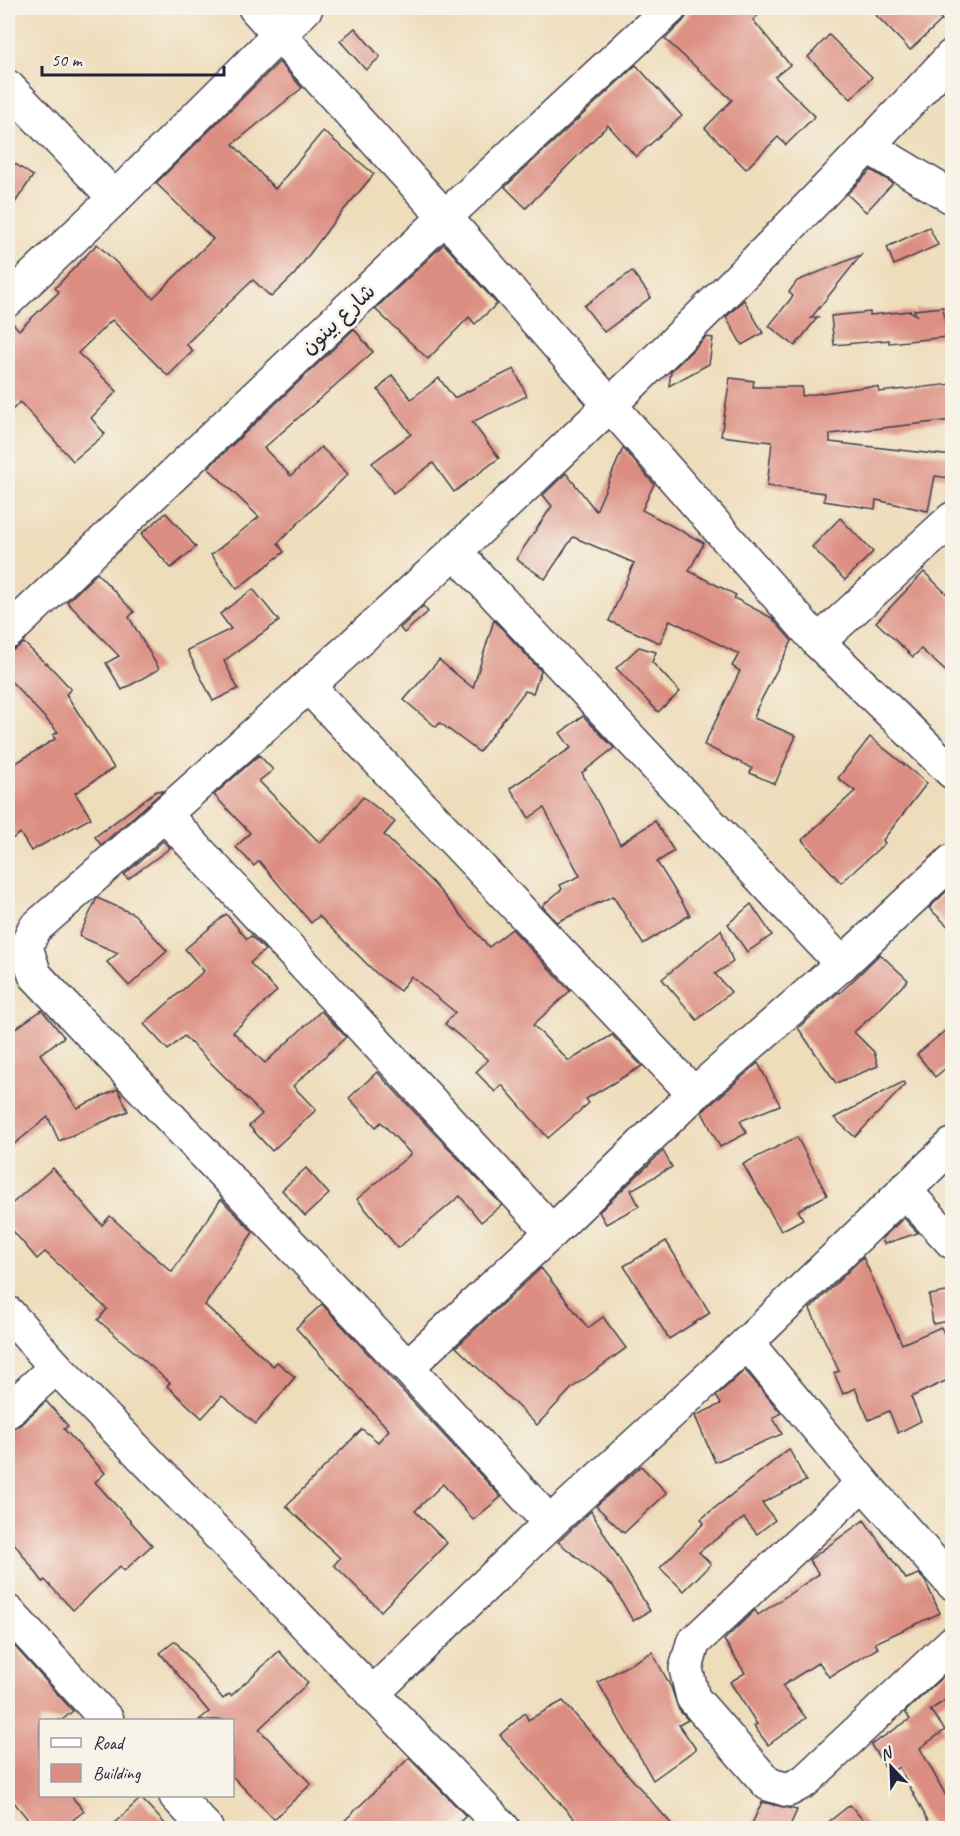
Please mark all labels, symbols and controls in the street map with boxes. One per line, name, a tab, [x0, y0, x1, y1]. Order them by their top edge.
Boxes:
scale bar	[42, 39, 224, 77]
text: 50 m	[51, 49, 84, 71]
street label: شارع بينون	[295, 278, 382, 361]
legend	[39, 1719, 234, 1797]
text: Road	[93, 1732, 126, 1754]
north arrow	[861, 1737, 921, 1797]
text: N	[877, 1742, 897, 1765]
text: Building	[93, 1762, 142, 1784]

